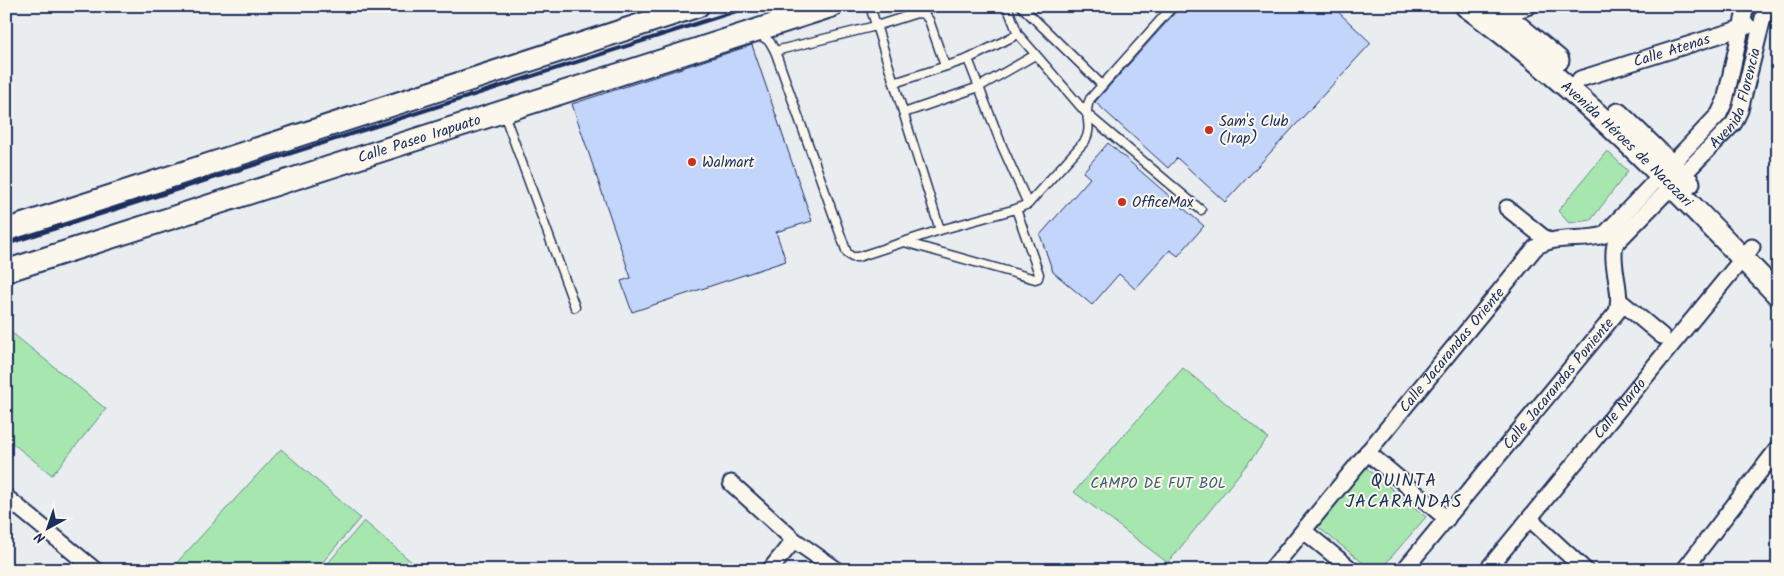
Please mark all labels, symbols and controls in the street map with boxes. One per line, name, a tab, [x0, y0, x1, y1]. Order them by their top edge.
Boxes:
street label: Calle Atenas	[1630, 28, 1714, 74]
street label: Avenida Florencia	[1704, 45, 1768, 155]
street label: Avenida Héroes de Nacozari	[1555, 75, 1699, 214]
street label: Calle Paseo Irapuato	[355, 108, 484, 170]
place label: Sam's Club (Irap)	[1219, 110, 1288, 151]
marker: Sam's Club (Irap)	[1203, 124, 1215, 136]
place label: Walmart	[702, 151, 754, 175]
marker: Walmart	[686, 156, 698, 168]
place label: OfficeMax	[1132, 191, 1194, 215]
marker: OfficeMax	[1116, 196, 1128, 208]
street label: Calle Jacarandas Oriente	[1394, 282, 1511, 418]
street label: Calle Jacarandas Poniente	[1497, 313, 1621, 455]
street label: Calle Nardo	[1588, 373, 1653, 445]
district label: QUINTA JACARANDAS	[1346, 467, 1462, 517]
park label: CAMPO DE FUT BOL	[1090, 472, 1226, 496]
north arrow	[22, 504, 72, 554]
text: N	[30, 526, 51, 548]

